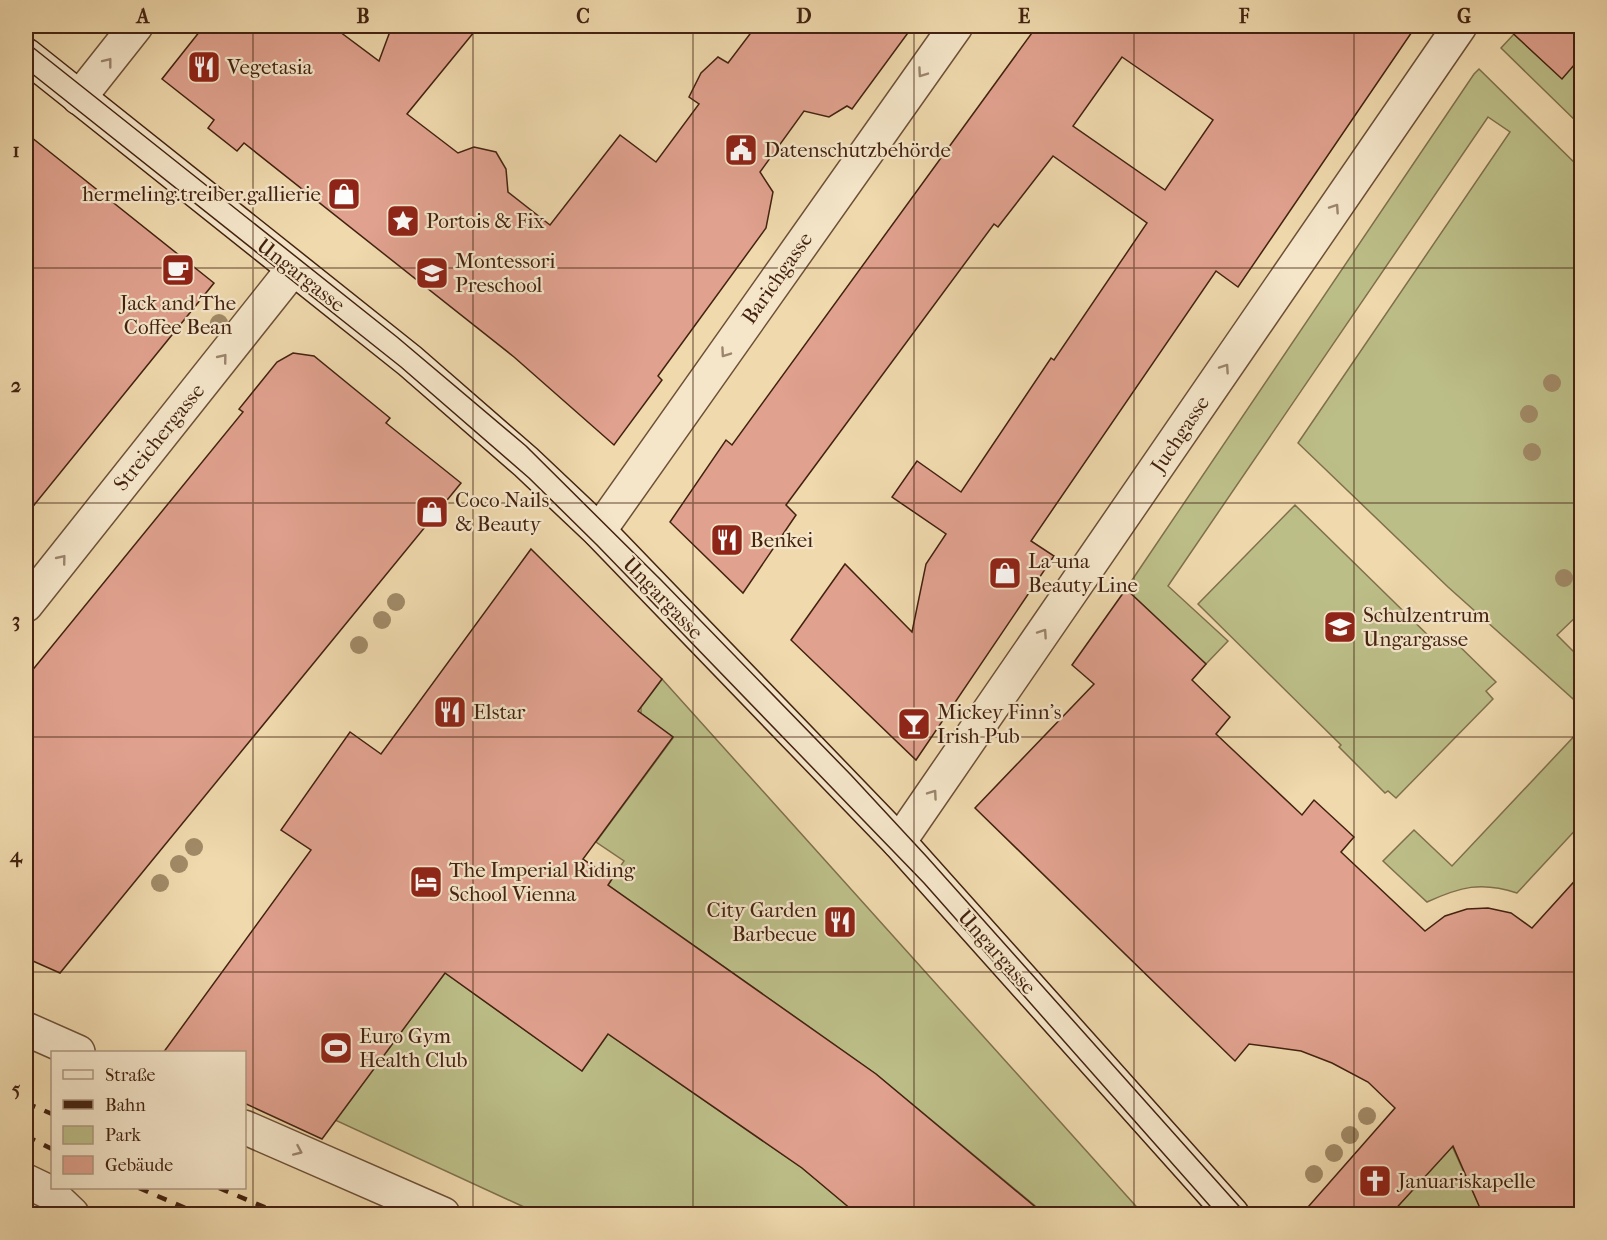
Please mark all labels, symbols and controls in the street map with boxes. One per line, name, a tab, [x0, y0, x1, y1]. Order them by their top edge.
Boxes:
text: A	[135, 5, 151, 28]
text: B	[356, 5, 370, 28]
text: C	[576, 5, 590, 28]
text: D	[796, 5, 812, 28]
text: E	[1018, 5, 1030, 28]
text: F	[1238, 5, 1250, 28]
text: G	[1457, 5, 1471, 28]
restaurant icon: Vegetasia	[186, 49, 222, 85]
place label: Vegetasia	[226, 55, 313, 79]
one-way arrow	[100, 57, 111, 68]
one-way arrow	[918, 67, 929, 78]
public building icon: Datenschutzbehörde	[723, 132, 759, 168]
place label: Datenschutzbehörde	[764, 138, 951, 162]
text: 1	[12, 139, 20, 162]
shop icon: hermeling.treiber.gallierie	[326, 176, 362, 212]
place label: hermeling.treiber.gallierie	[82, 182, 321, 206]
place icon: Portois & Fix	[385, 203, 421, 239]
one-way arrow	[1328, 203, 1339, 214]
place label: Portois & Fix	[426, 209, 544, 233]
street label: Barichgasse	[737, 228, 817, 328]
street label: Ungargasse	[252, 233, 350, 317]
place label: Montessori Preschool	[455, 249, 556, 297]
cafe icon: Jack and The Coffee Bean	[160, 252, 196, 288]
school or university icon: Montessori Preschool	[414, 255, 450, 291]
place label: Jack and The Coffee Bean	[118, 291, 236, 339]
one-way arrow	[721, 346, 732, 357]
one-way arrow	[215, 353, 226, 364]
one-way arrow	[1218, 364, 1229, 375]
text: 2	[11, 374, 21, 397]
street label: Streichergasse	[109, 379, 209, 495]
street label: Juchgasse	[1145, 391, 1214, 478]
place label: Coco Nails & Beauty	[455, 488, 549, 536]
shop icon: Coco Nails & Beauty	[414, 494, 450, 530]
restaurant icon: Benkei	[709, 522, 745, 558]
place label: Benkei	[750, 528, 813, 552]
place label: La-una Beauty Line	[1028, 549, 1138, 597]
street label: Ungargasse	[618, 552, 708, 644]
one-way arrow	[55, 555, 66, 566]
shop icon: La-una Beauty Line	[987, 555, 1023, 591]
place label: Schulzentrum Ungargasse	[1363, 603, 1490, 651]
text: 3	[12, 609, 20, 632]
school or university icon: Schulzentrum Ungargasse	[1322, 609, 1358, 645]
one-way arrow	[1036, 629, 1047, 640]
restaurant icon: Elstar	[432, 694, 468, 730]
place label: Elstar	[473, 700, 526, 724]
place label: Mickey Finn's Irish Pub	[937, 700, 1062, 748]
bar icon: Mickey Finn's Irish Pub	[896, 706, 932, 742]
one-way arrow	[926, 789, 937, 800]
text: 4	[9, 844, 23, 868]
place label: The Imperial Riding School Vienna	[449, 858, 636, 906]
hotel icon: The Imperial Riding School Vienna	[408, 864, 444, 900]
place label: City Garden Barbecue	[706, 898, 817, 946]
restaurant icon: City Garden Barbecue	[822, 904, 858, 940]
street label: Ungargasse	[953, 905, 1041, 999]
place label: Euro Gym Health Club	[359, 1024, 468, 1072]
sports icon: Euro Gym Health Club	[318, 1030, 354, 1066]
legend	[51, 1051, 246, 1189]
text: Straße	[105, 1065, 156, 1086]
text: 5	[12, 1078, 21, 1101]
text: Bahn	[105, 1095, 146, 1116]
text: Park	[105, 1125, 142, 1146]
one-way arrow	[292, 1143, 303, 1155]
text: Gebäude	[105, 1155, 173, 1176]
church icon: Januariskapelle	[1357, 1163, 1393, 1199]
place label: Januariskapelle	[1396, 1169, 1536, 1193]

